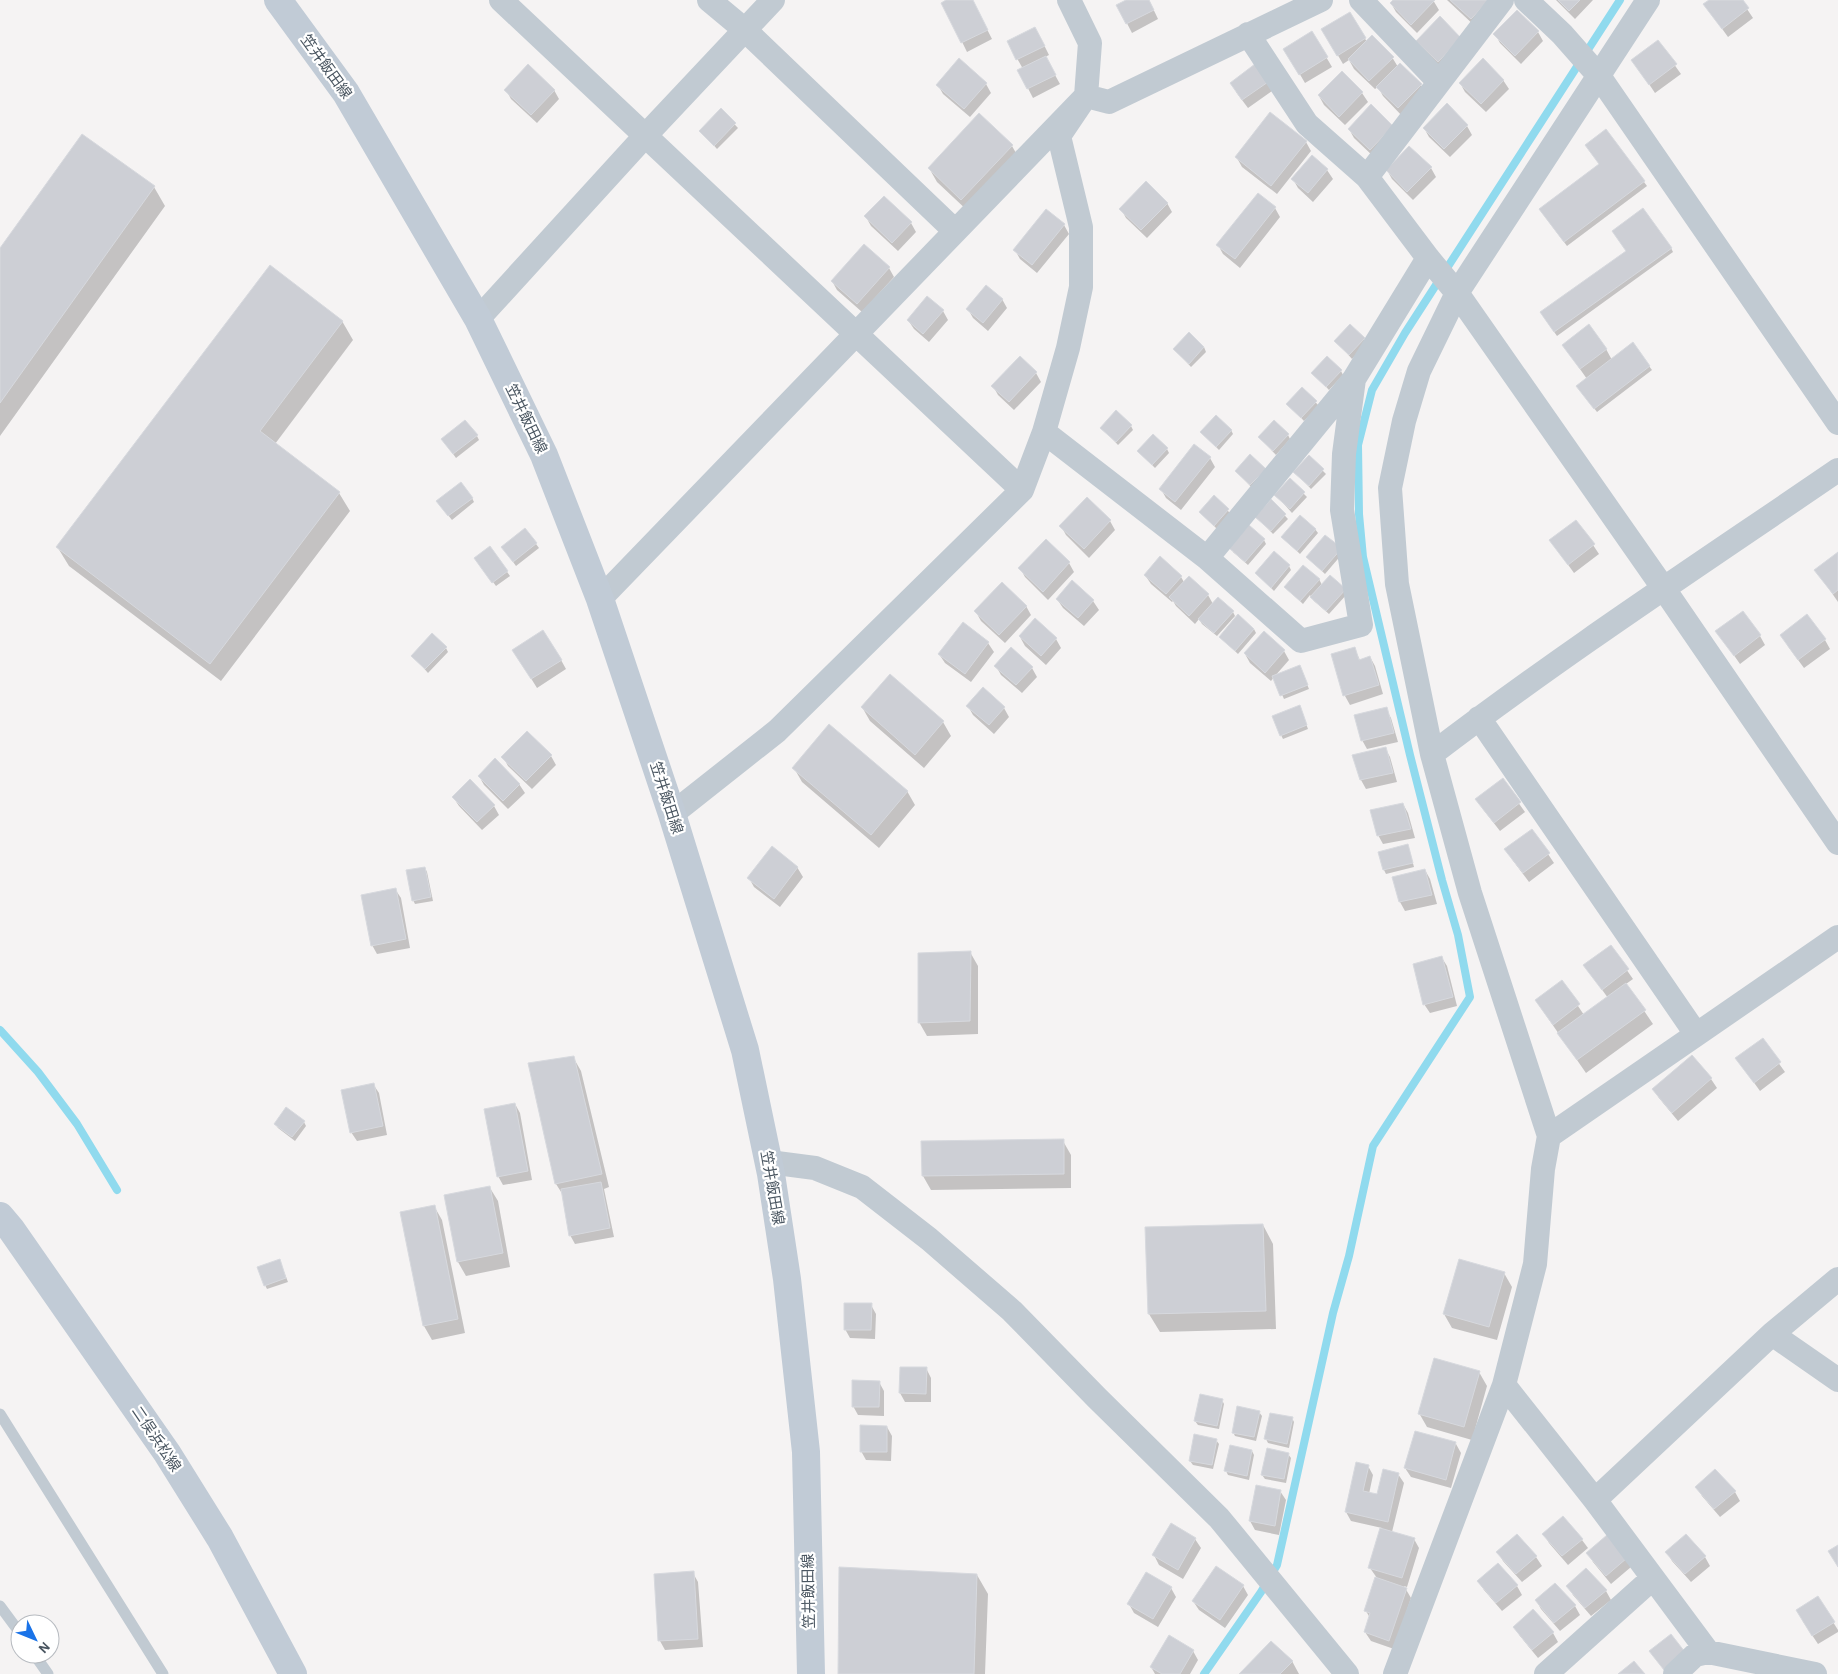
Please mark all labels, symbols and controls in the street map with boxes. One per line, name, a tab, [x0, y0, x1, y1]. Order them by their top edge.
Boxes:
street label: 笠井飯田線	[298, 31, 356, 102]
street label: 笠井飯田線	[503, 381, 551, 456]
street label: 笠井飯田線	[647, 759, 687, 836]
street label: 笠井飯田線	[758, 1149, 788, 1226]
street label: 二俣浜松線	[129, 1403, 184, 1474]
street label: 笠井飯田線	[799, 1553, 817, 1629]
north arrow	[10, 1614, 60, 1664]
text: N	[35, 1639, 52, 1656]

